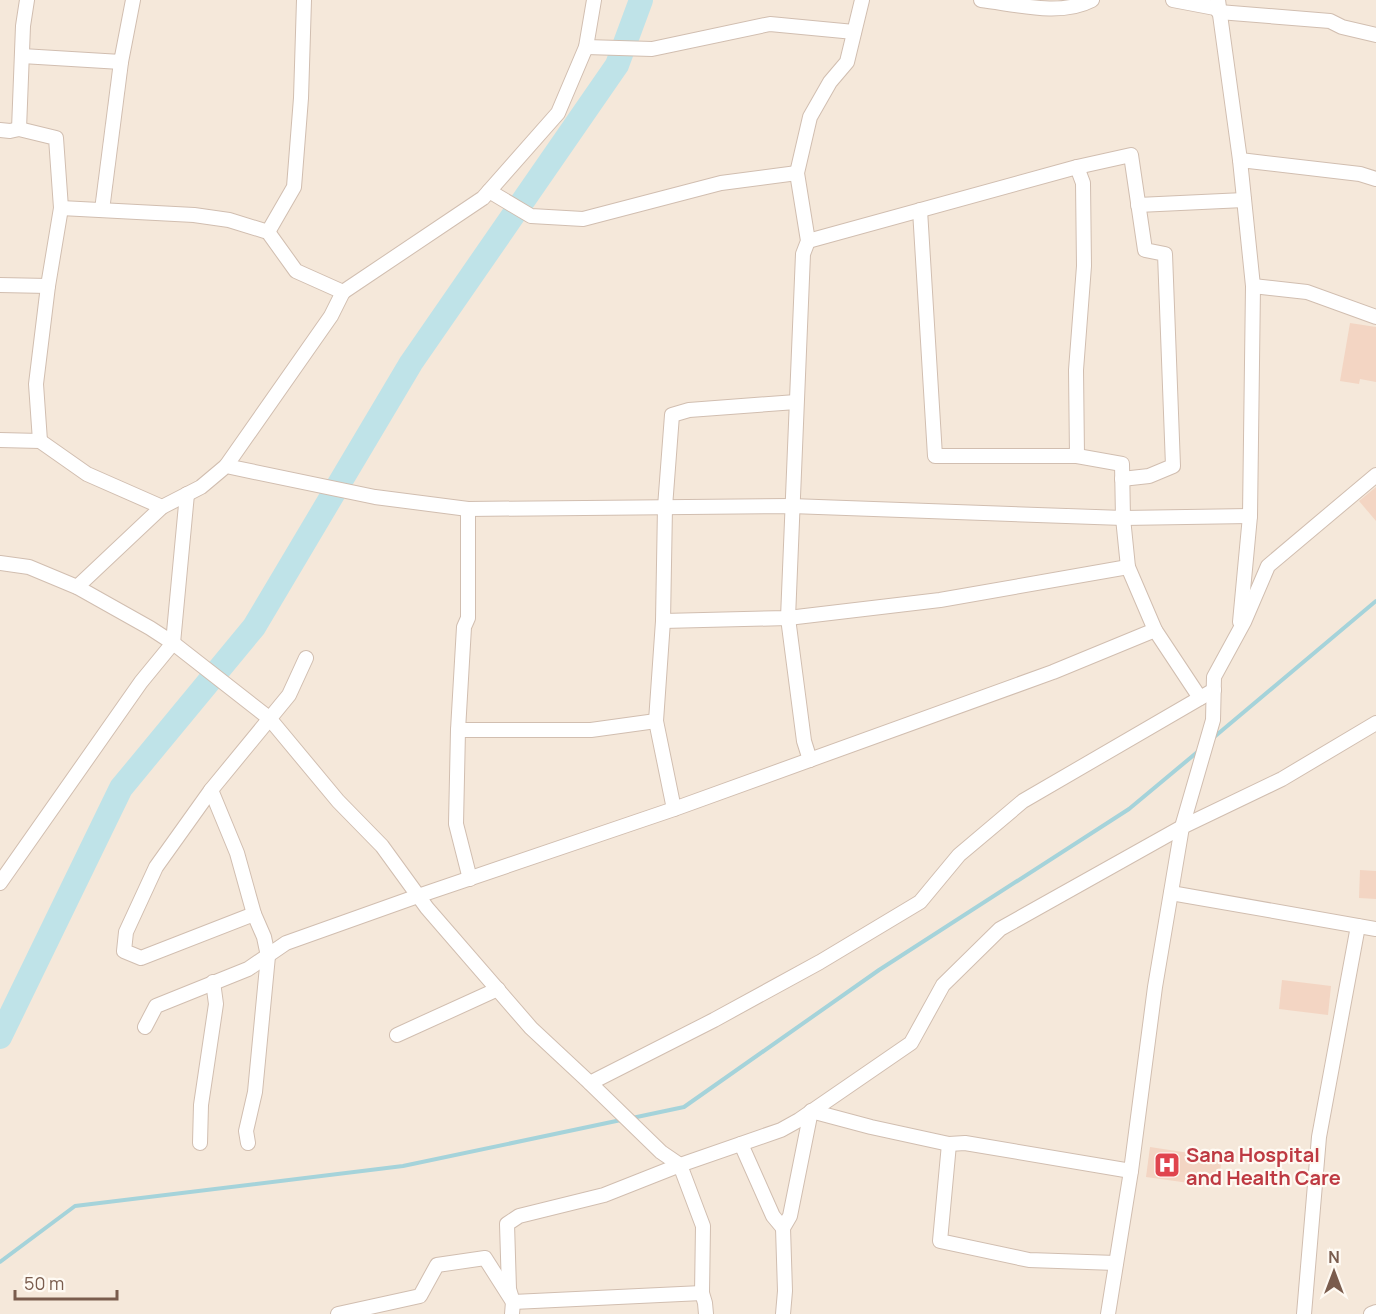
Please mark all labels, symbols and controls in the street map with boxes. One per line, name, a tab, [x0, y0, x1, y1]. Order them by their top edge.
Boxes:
place label: Sana Hospital and Health Care	[1186, 1141, 1341, 1191]
hospital icon: Sana Hospital and Health Care	[1152, 1150, 1182, 1180]
north arrow	[1304, 1242, 1364, 1302]
text: N	[1328, 1246, 1340, 1268]
scale bar	[15, 1263, 117, 1301]
text: 50 m	[24, 1271, 64, 1295]

